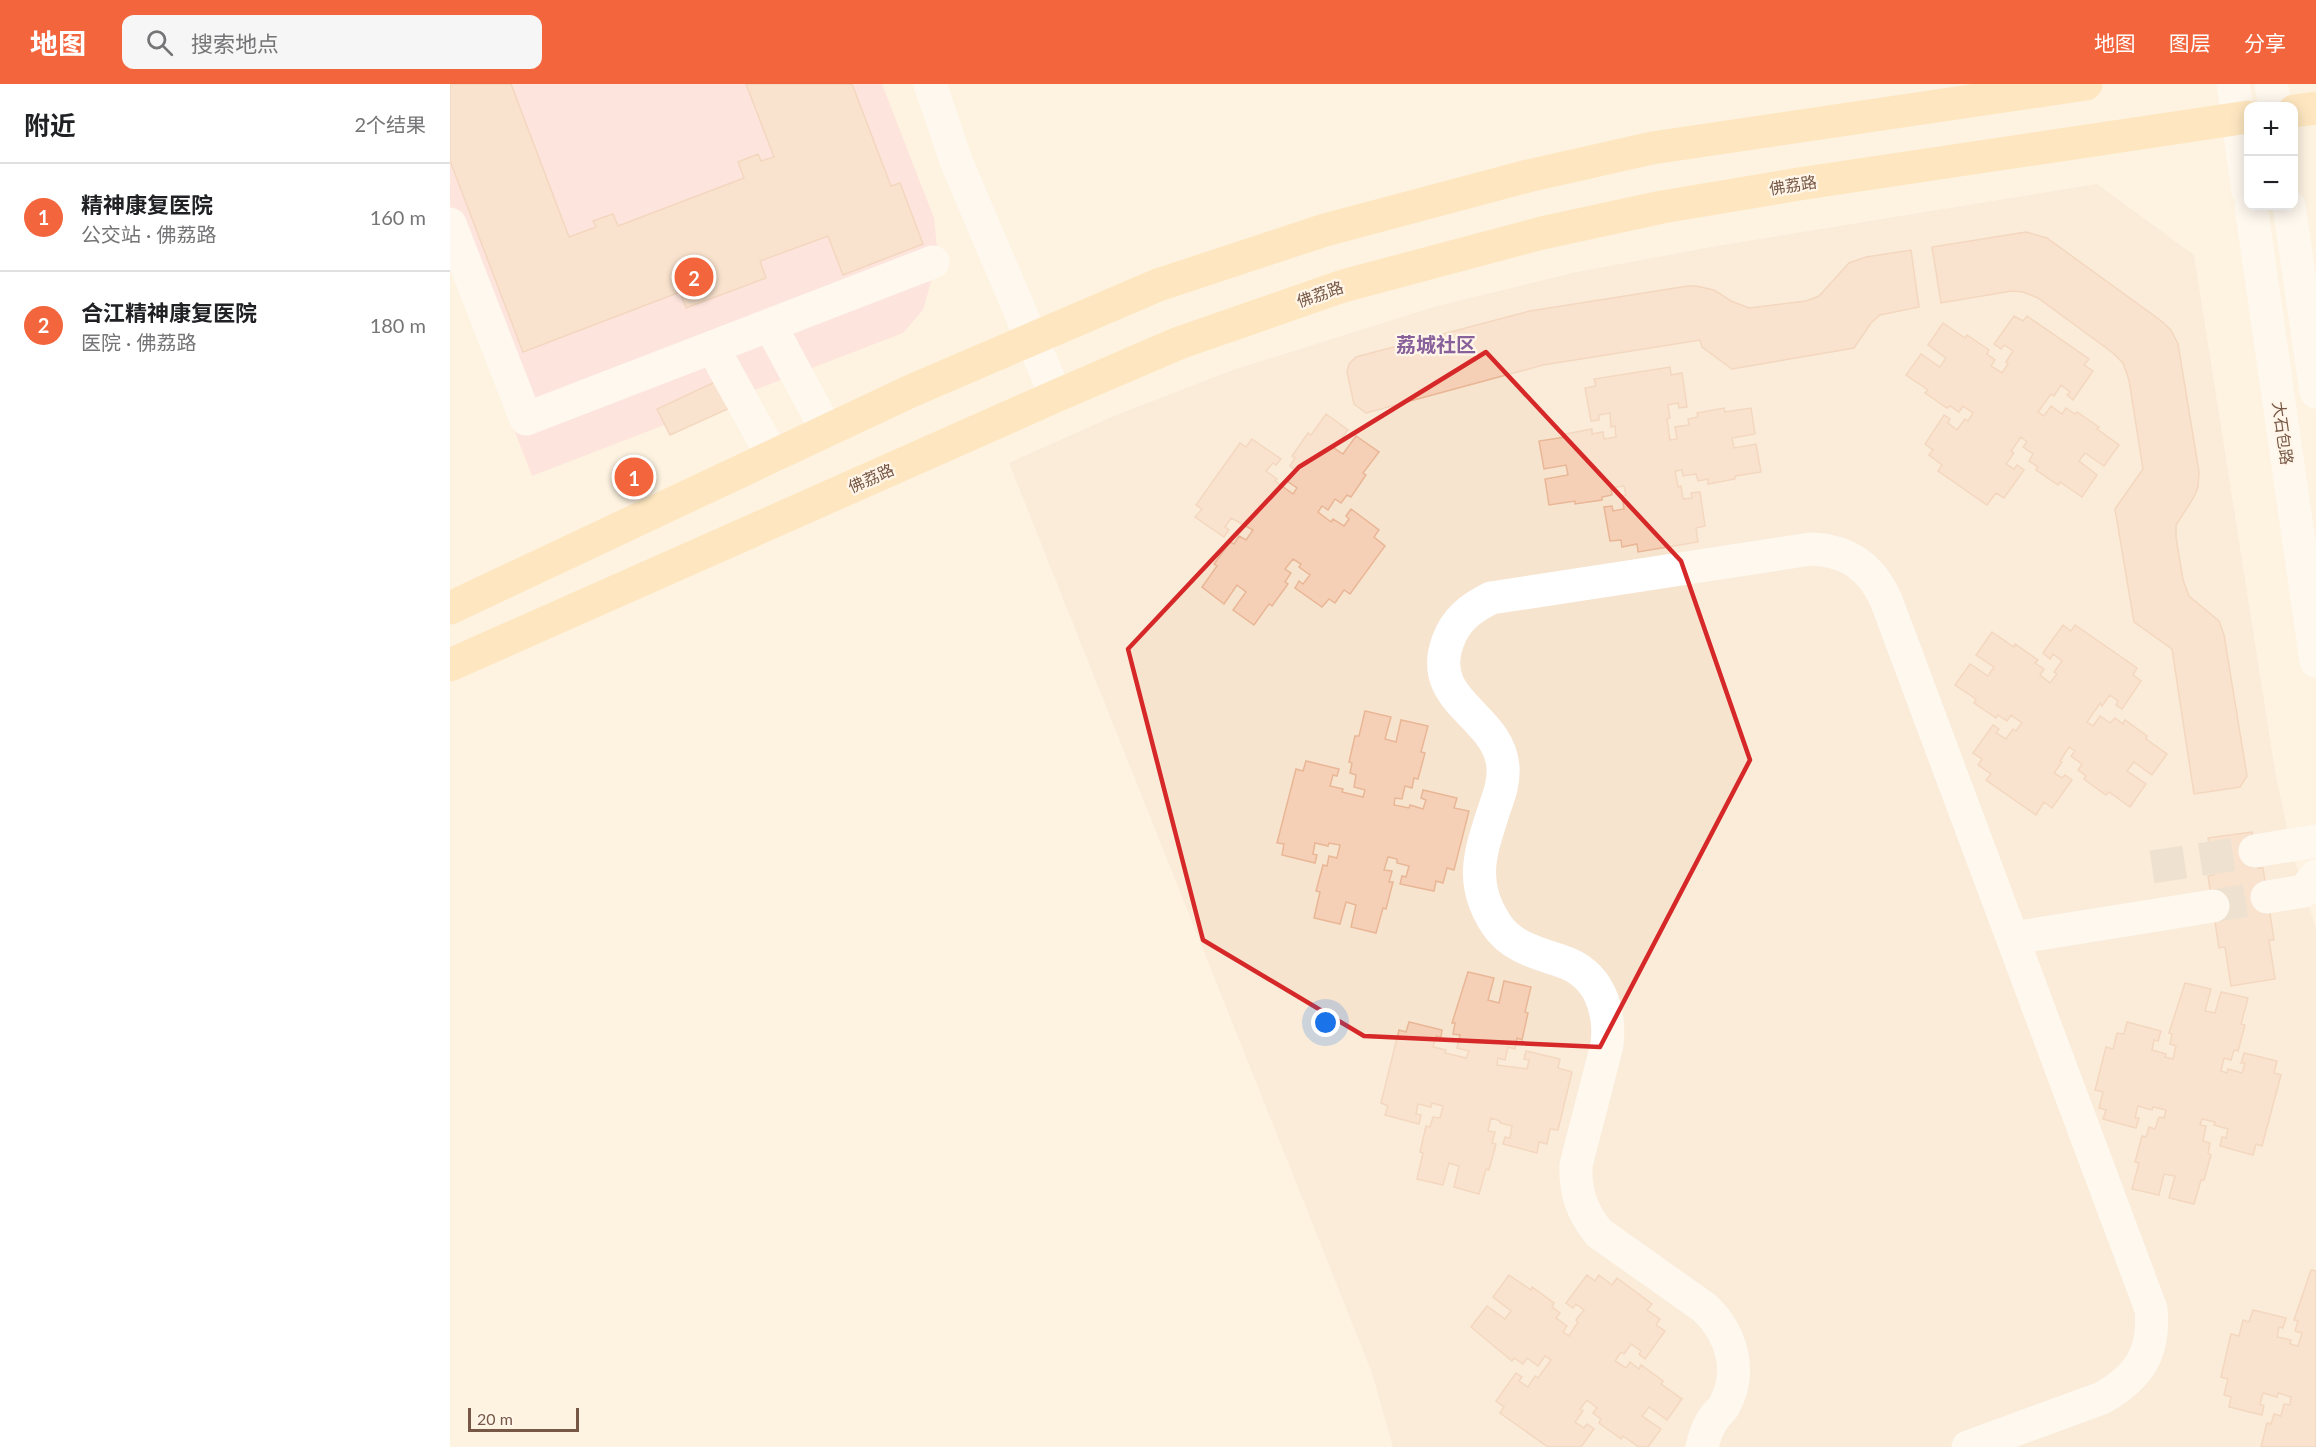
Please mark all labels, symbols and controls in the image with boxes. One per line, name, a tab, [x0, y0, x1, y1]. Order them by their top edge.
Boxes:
search box	[122, 15, 542, 69]
text: 地图	[30, 26, 86, 60]
icon: search	[143, 26, 176, 59]
text: 搜索地点	[191, 30, 279, 57]
text: 地图	[2094, 30, 2136, 55]
text: 图层	[2169, 30, 2211, 55]
text: 分享	[2244, 30, 2286, 55]
map controls	[2244, 102, 2298, 210]
button: +	[2244, 102, 2298, 156]
text: 附近	[24, 109, 76, 141]
text: 2个结果	[354, 112, 426, 136]
button: −	[2244, 156, 2298, 210]
street label: 佛荔路	[1768, 171, 1818, 198]
text: 精神康复医院	[81, 191, 213, 218]
text: 1	[38, 205, 49, 229]
text: 160 m	[370, 205, 426, 229]
text: 公交站 · 佛荔路	[81, 222, 216, 246]
pin: 2	[674, 254, 714, 300]
street label: 佛荔路	[1294, 277, 1346, 310]
text: 合江精神康复医院	[81, 299, 257, 326]
text: 2	[38, 313, 49, 337]
text: 180 m	[370, 313, 426, 337]
text: 医院 · 佛荔路	[81, 330, 196, 354]
district label: 荔城社区	[1396, 332, 1476, 356]
street label: 大石包路	[2270, 400, 2297, 466]
pin: 1	[614, 454, 654, 500]
street label: 佛荔路	[845, 459, 897, 496]
your location	[1311, 1008, 1340, 1037]
scale bar	[468, 1405, 579, 1432]
text: 20 m	[477, 1409, 513, 1428]

